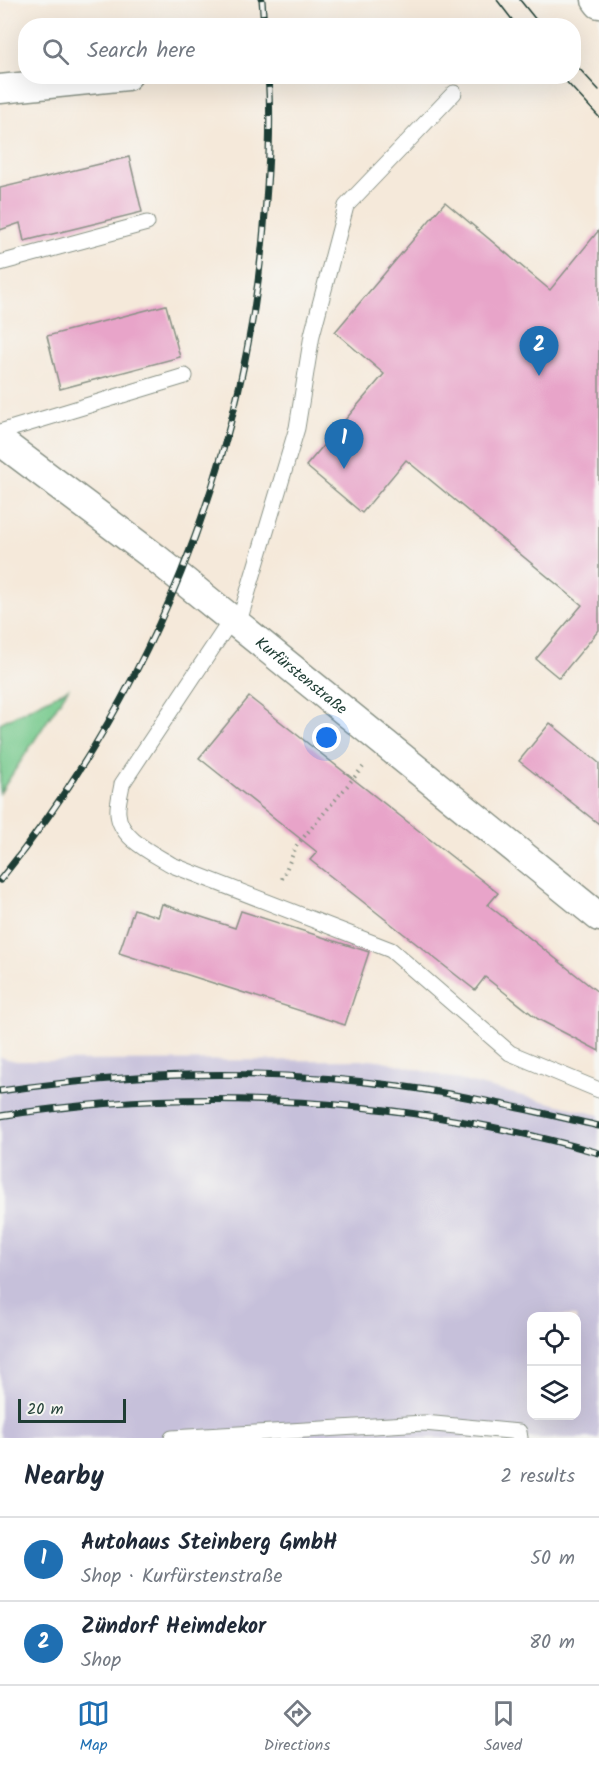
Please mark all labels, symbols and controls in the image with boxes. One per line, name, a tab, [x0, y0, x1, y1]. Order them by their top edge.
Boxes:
search box	[18, 18, 581, 84]
text: Search here	[87, 34, 195, 69]
icon: search	[39, 35, 72, 68]
pin: 2	[520, 326, 558, 376]
pin: 1	[324, 420, 364, 469]
street label: Kurfürstenstraße	[250, 631, 353, 721]
your location	[312, 723, 341, 752]
map controls	[527, 1312, 581, 1420]
button: locate	[527, 1312, 581, 1366]
button: layers	[527, 1366, 581, 1420]
scale bar	[18, 1396, 126, 1424]
text: 20 m	[27, 1397, 63, 1422]
text: Nearby	[24, 1456, 104, 1498]
text: 2 results	[500, 1461, 575, 1493]
text: Autohaus Steinberg GmbH	[81, 1526, 337, 1561]
text: 1	[40, 1543, 47, 1575]
text: 50 m	[530, 1543, 575, 1575]
text: Shop · Kurfürstenstraße	[81, 1561, 282, 1593]
text: Zündorf Heimdekor	[81, 1610, 266, 1645]
text: 2	[38, 1627, 49, 1659]
text: 80 m	[529, 1627, 575, 1659]
text: Shop	[81, 1645, 121, 1677]
tab: Map	[77, 1697, 110, 1758]
tab: Directions	[264, 1697, 330, 1758]
tab: Saved	[484, 1697, 522, 1758]

